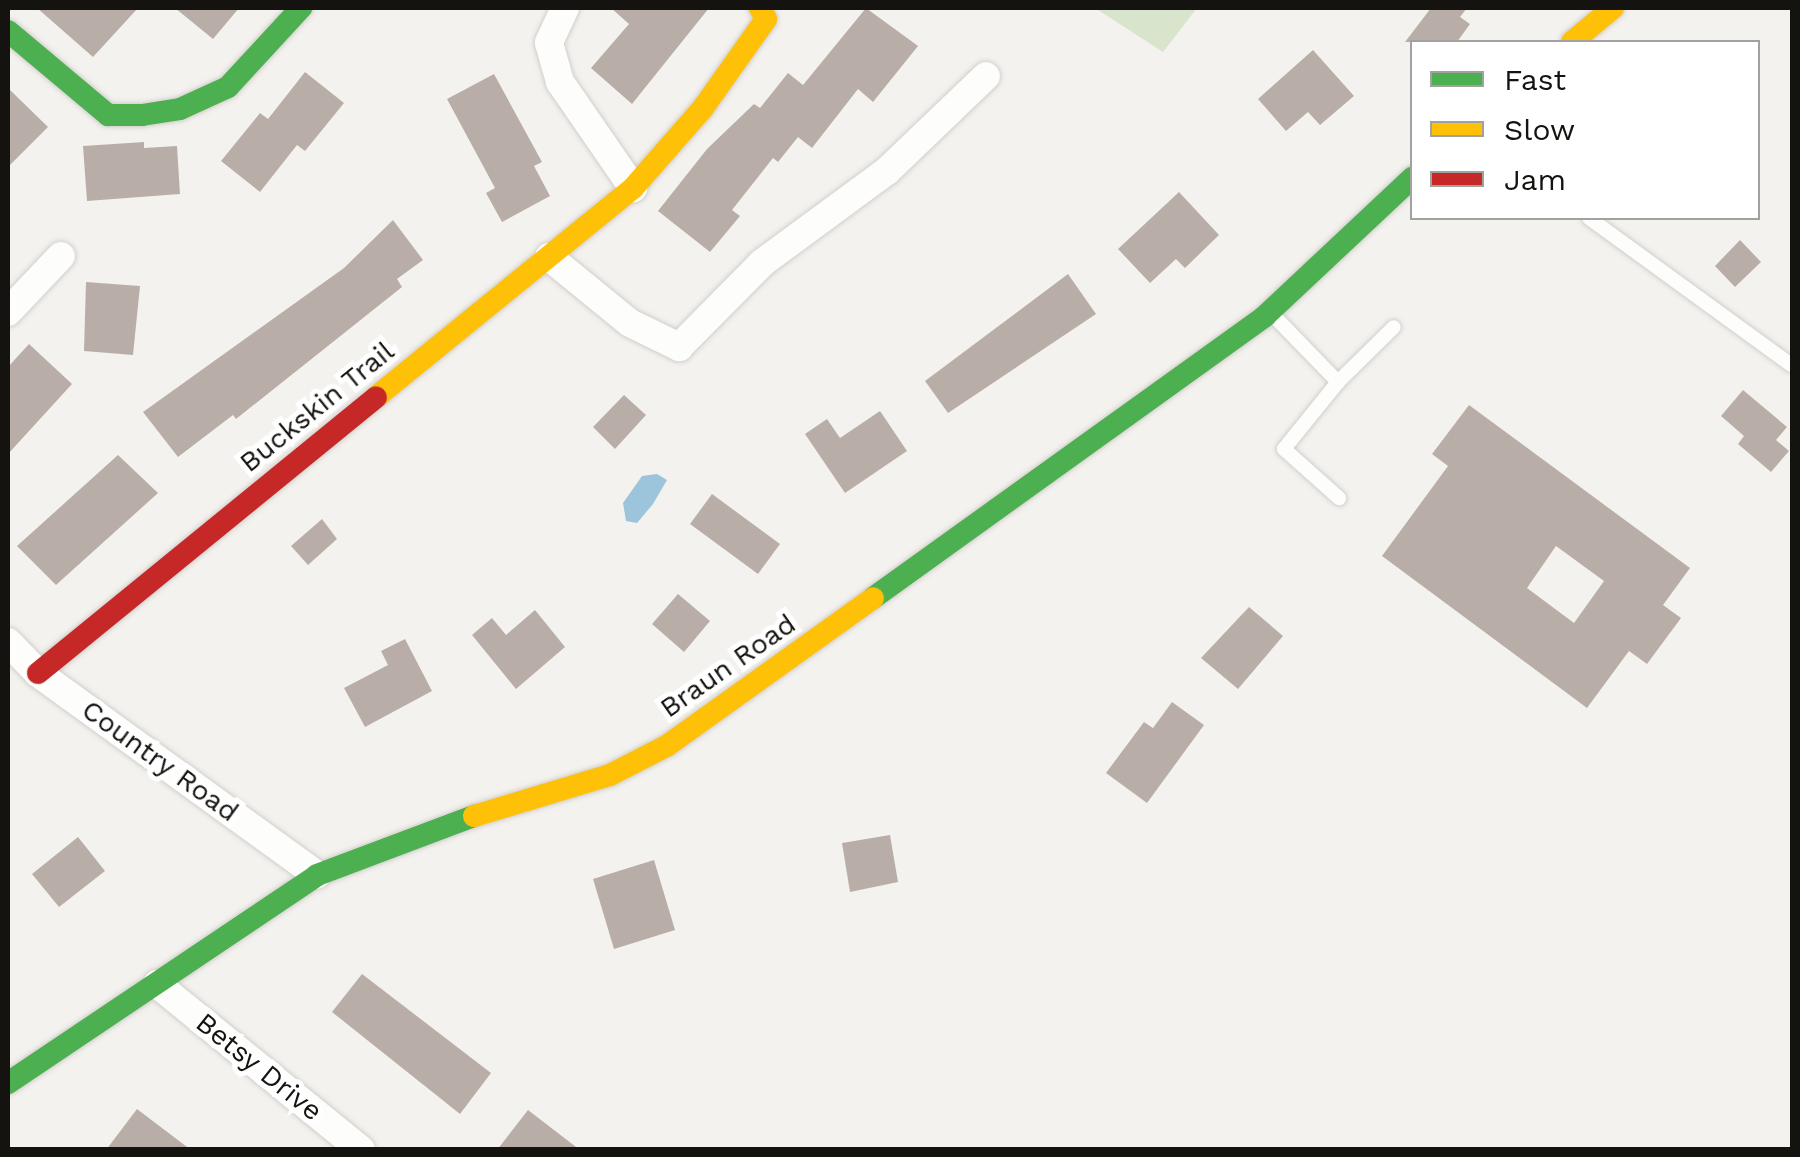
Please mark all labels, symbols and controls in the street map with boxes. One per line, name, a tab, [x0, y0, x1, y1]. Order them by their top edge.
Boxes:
legend	[1410, 40, 1760, 220]
text: Fast	[1504, 62, 1566, 97]
text: Slow	[1504, 112, 1575, 147]
text: Jam	[1504, 162, 1566, 197]
street label: Buckskin Trail	[233, 334, 401, 480]
street label: Braun Road	[654, 607, 802, 725]
street label: Country Road	[75, 693, 245, 829]
street label: Betsy Drive	[189, 1006, 329, 1128]

